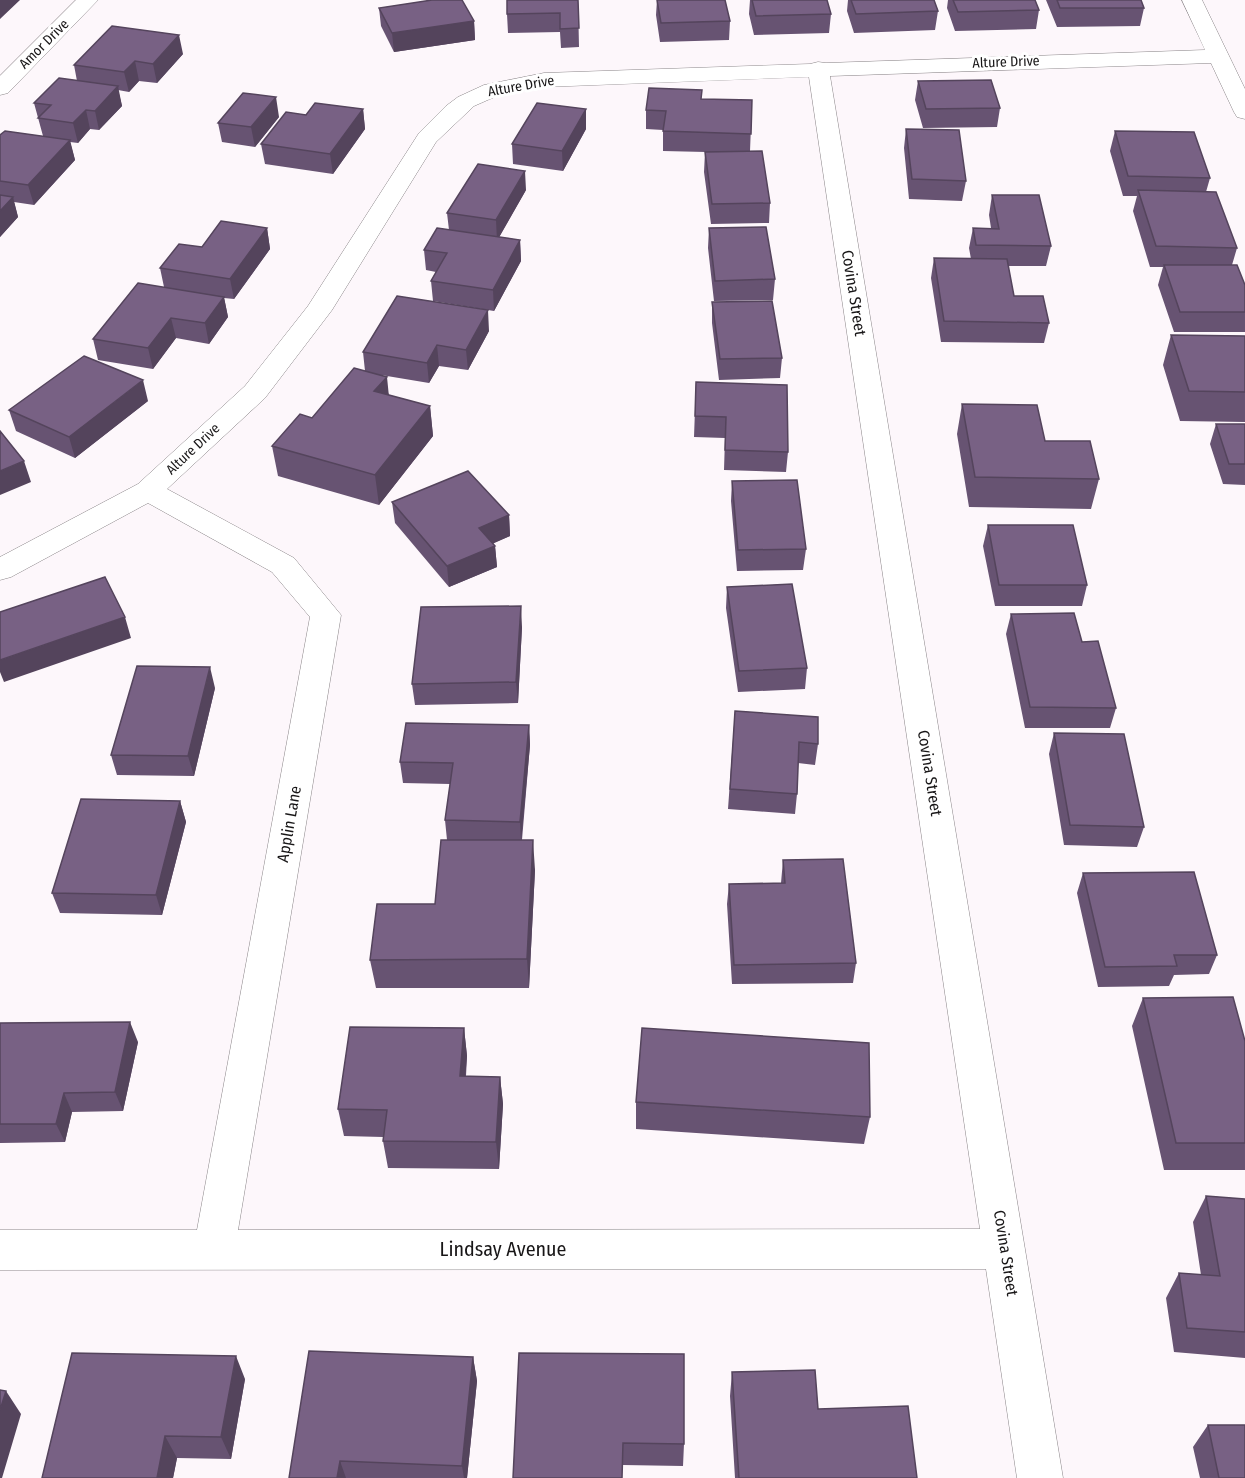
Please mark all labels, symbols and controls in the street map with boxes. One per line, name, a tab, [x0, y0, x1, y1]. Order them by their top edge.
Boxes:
street label: Amor Drive	[16, 16, 72, 72]
street label: Alture Drive	[972, 52, 1040, 72]
street label: Alture Drive	[486, 72, 556, 100]
street label: Covina Street	[838, 249, 870, 338]
street label: Alture Drive	[163, 420, 223, 478]
street label: Covina Street	[914, 729, 946, 818]
street label: Applin Lane	[273, 784, 305, 864]
street label: Covina Street	[990, 1209, 1022, 1298]
street label: Lindsay Avenue	[440, 1237, 566, 1261]

